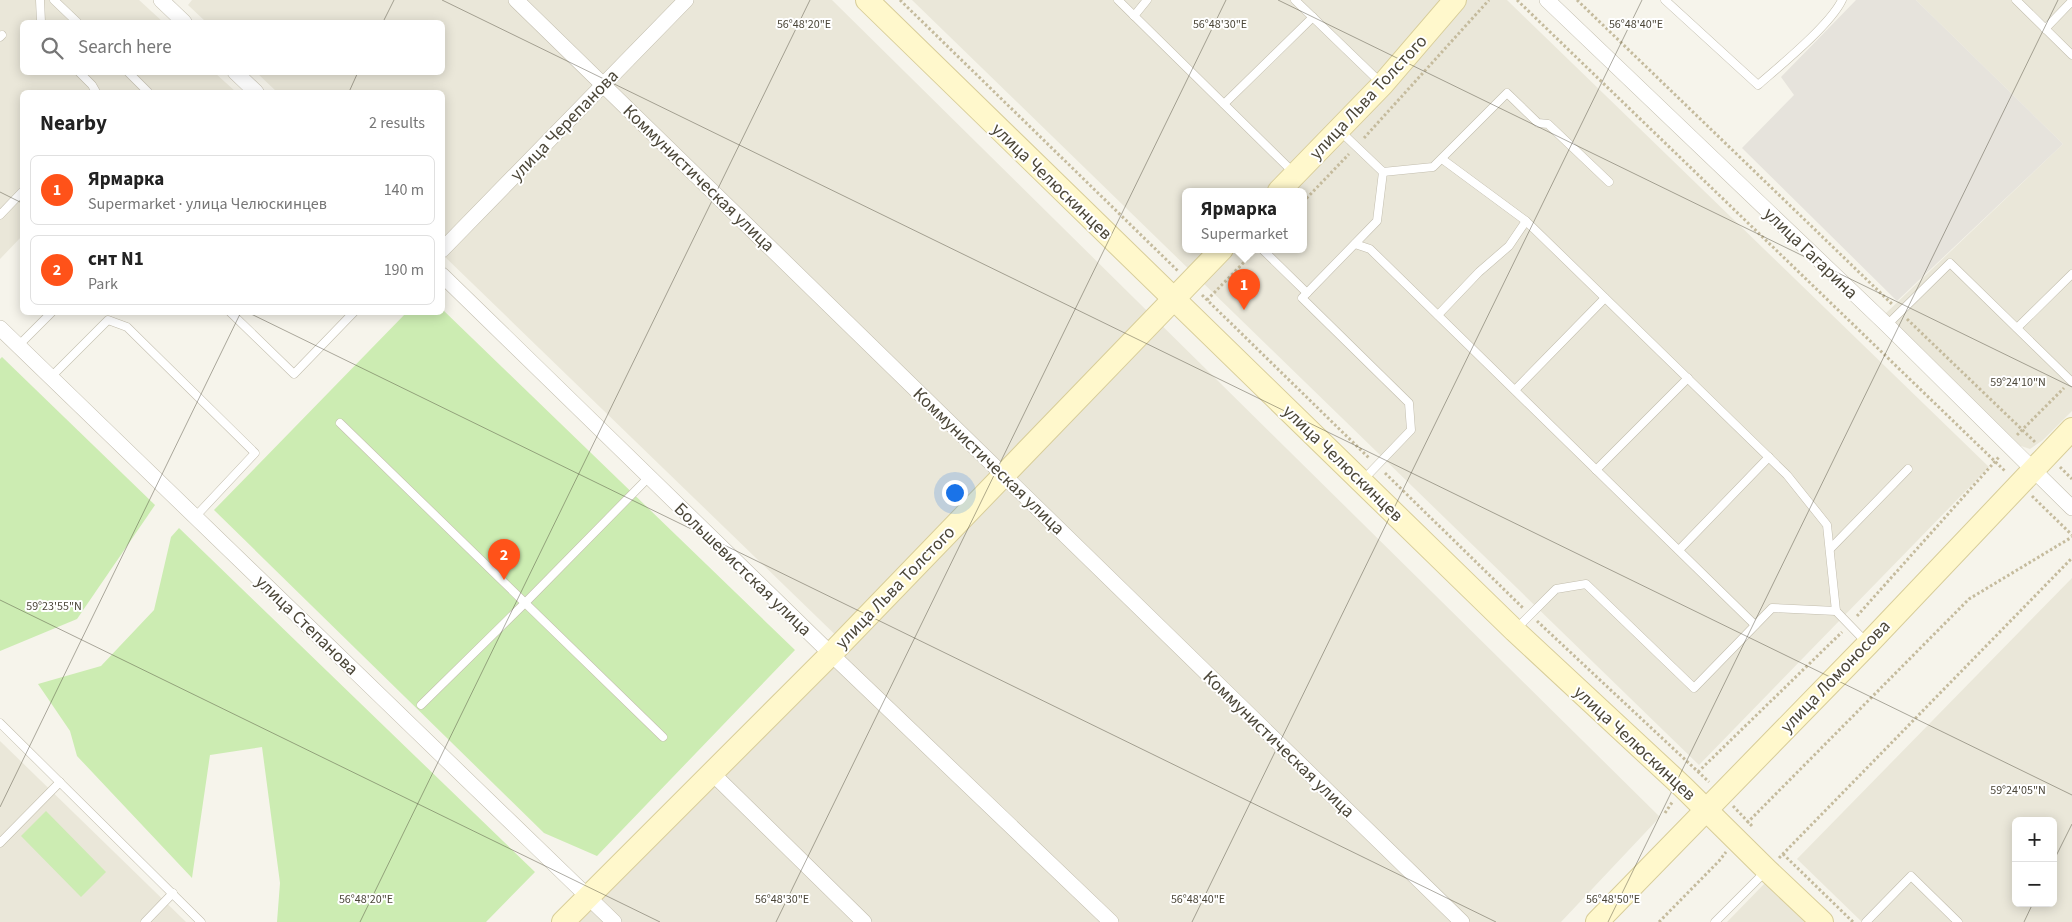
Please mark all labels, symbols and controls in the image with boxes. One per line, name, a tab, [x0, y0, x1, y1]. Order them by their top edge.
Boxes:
text: 56°48'20"E	[777, 16, 831, 33]
text: 56°48'30"E	[1193, 16, 1247, 33]
text: 56°48'40"E	[1609, 16, 1663, 33]
search box	[20, 20, 445, 75]
street label: улица Льва Толстого	[1304, 29, 1433, 165]
icon: search	[38, 34, 66, 62]
text: Search here	[78, 34, 172, 61]
street label: улица Черепанова	[504, 64, 624, 187]
street label: Коммунистическая улица	[617, 99, 780, 258]
text: Nearby	[40, 108, 107, 138]
text: 2 results	[369, 112, 425, 134]
street label: улица Челюскинцев	[986, 117, 1117, 246]
text: Ярмарка	[88, 166, 164, 193]
text: 1	[53, 179, 61, 201]
text: 140 m	[384, 179, 424, 201]
popup	[1182, 188, 1307, 253]
text: Supermarket · улица Челюскинцев	[88, 193, 327, 215]
text: Ярмарка	[1201, 196, 1277, 223]
street label: улица Гагарина	[1758, 202, 1863, 305]
text: Supermarket	[1201, 223, 1288, 245]
text: снт N1	[88, 246, 144, 273]
text: 2	[53, 259, 61, 281]
text: 190 m	[384, 259, 424, 281]
pin: 1	[1228, 269, 1260, 310]
text: Park	[88, 273, 118, 295]
text: 59°24'10"N	[1990, 374, 2046, 391]
street label: Коммунистическая улица	[907, 382, 1070, 541]
street label: улица Челюскинцев	[1277, 399, 1408, 528]
your location	[942, 480, 968, 506]
street label: Большевистская улица	[668, 497, 817, 642]
street label: улица Льва Толстого	[830, 520, 961, 655]
pin: 2	[488, 539, 520, 580]
street label: улица Степанова	[250, 570, 364, 681]
text: 59°23'55"N	[26, 598, 82, 615]
street label: улица Ломоносова	[1775, 614, 1896, 739]
street label: Коммунистическая улица	[1197, 665, 1360, 824]
street label: улица Челюскинцев	[1568, 680, 1701, 807]
text: 59°24'05"N	[1990, 782, 2046, 799]
map controls	[2012, 817, 2057, 907]
button: +	[2012, 817, 2057, 862]
button: −	[2012, 862, 2057, 907]
text: 56°48'20"E	[339, 891, 393, 908]
text: 56°48'30"E	[755, 891, 809, 908]
text: 56°48'40"E	[1171, 891, 1225, 908]
text: 56°48'50"E	[1586, 891, 1640, 908]

